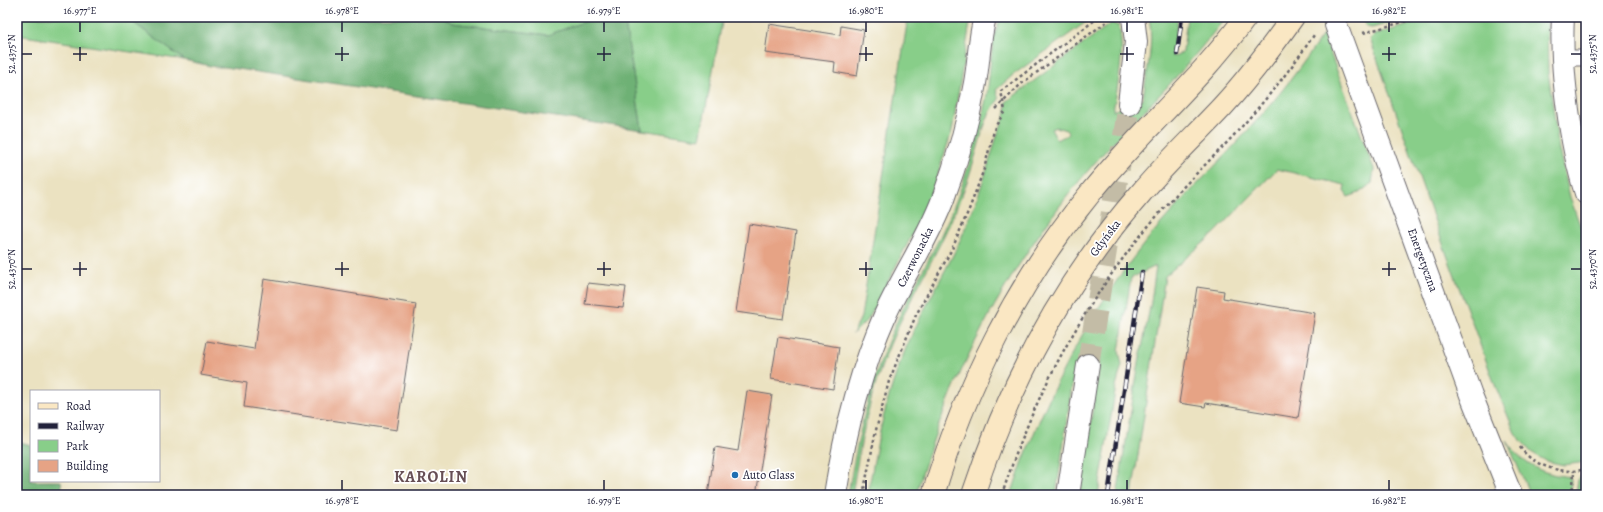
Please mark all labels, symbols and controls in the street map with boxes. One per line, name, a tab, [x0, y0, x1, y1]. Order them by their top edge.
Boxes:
text: 16.977°E	[64, 4, 97, 17]
text: 16.978°E	[325, 4, 359, 17]
text: 16.979°E	[587, 4, 621, 17]
text: 16.980°E	[849, 4, 883, 17]
text: 16.981°E	[1111, 4, 1144, 17]
text: 16.982°E	[1372, 4, 1406, 17]
text: 52.4375°N	[5, 34, 18, 74]
text: 52.4375°N	[1586, 34, 1599, 74]
street label: Gdyńska	[1086, 216, 1124, 260]
street label: Czerwonacka	[893, 224, 937, 290]
street label: Energetyczna	[1404, 226, 1442, 294]
text: 52.4370°N	[5, 249, 18, 289]
text: 52.4370°N	[1586, 249, 1599, 289]
legend	[30, 390, 160, 482]
text: Road	[66, 398, 92, 414]
text: Railway	[66, 418, 105, 434]
text: Park	[66, 438, 89, 454]
text: Building	[66, 458, 108, 474]
district label: KAROLIN	[394, 466, 468, 488]
place label: Auto Glass	[742, 467, 795, 483]
marker: Auto Glass	[730, 470, 740, 480]
text: 16.978°E	[325, 494, 359, 507]
text: 16.979°E	[587, 494, 621, 507]
text: 16.980°E	[849, 494, 883, 507]
text: 16.981°E	[1111, 494, 1144, 507]
text: 16.982°E	[1372, 494, 1406, 507]

